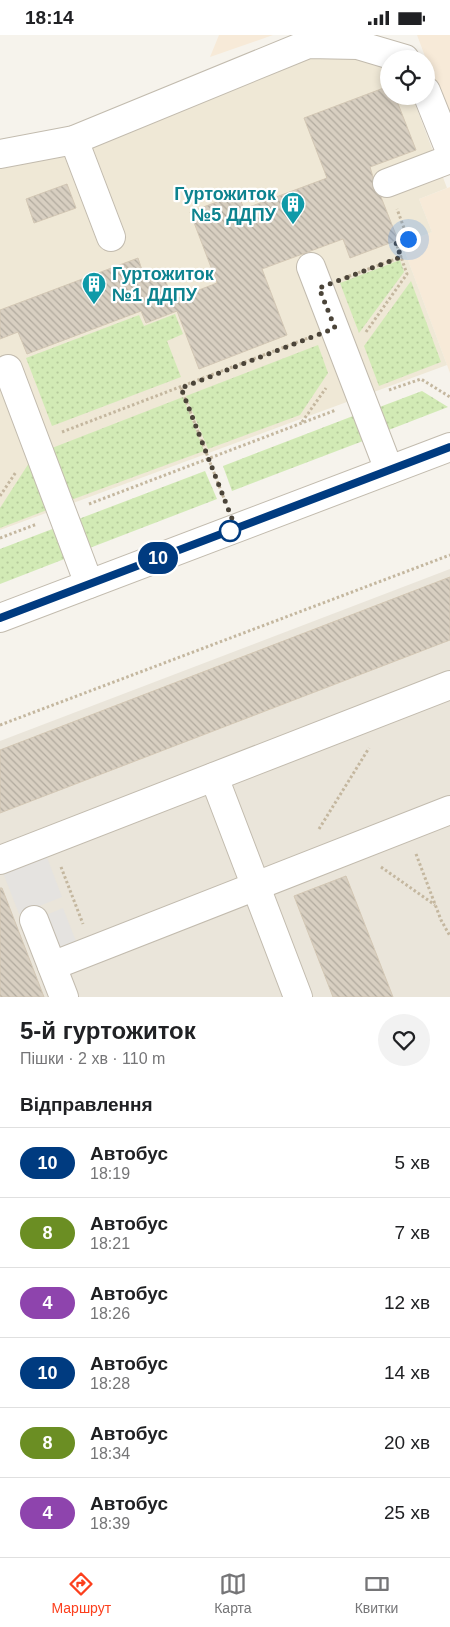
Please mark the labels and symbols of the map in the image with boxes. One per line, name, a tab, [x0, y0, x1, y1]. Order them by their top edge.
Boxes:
place label: Гуртожиток №5 ДДПУ	[174, 184, 277, 225]
building icon: Гуртожиток №5 ДДПУ	[280, 191, 306, 225]
your location	[396, 227, 421, 252]
place label: Гуртожиток №1 ДДПУ	[112, 264, 215, 305]
building icon: Гуртожиток №1 ДДПУ	[81, 271, 107, 305]
unlabelled marker	[219, 520, 241, 542]
line badge: 10	[136, 542, 180, 574]

